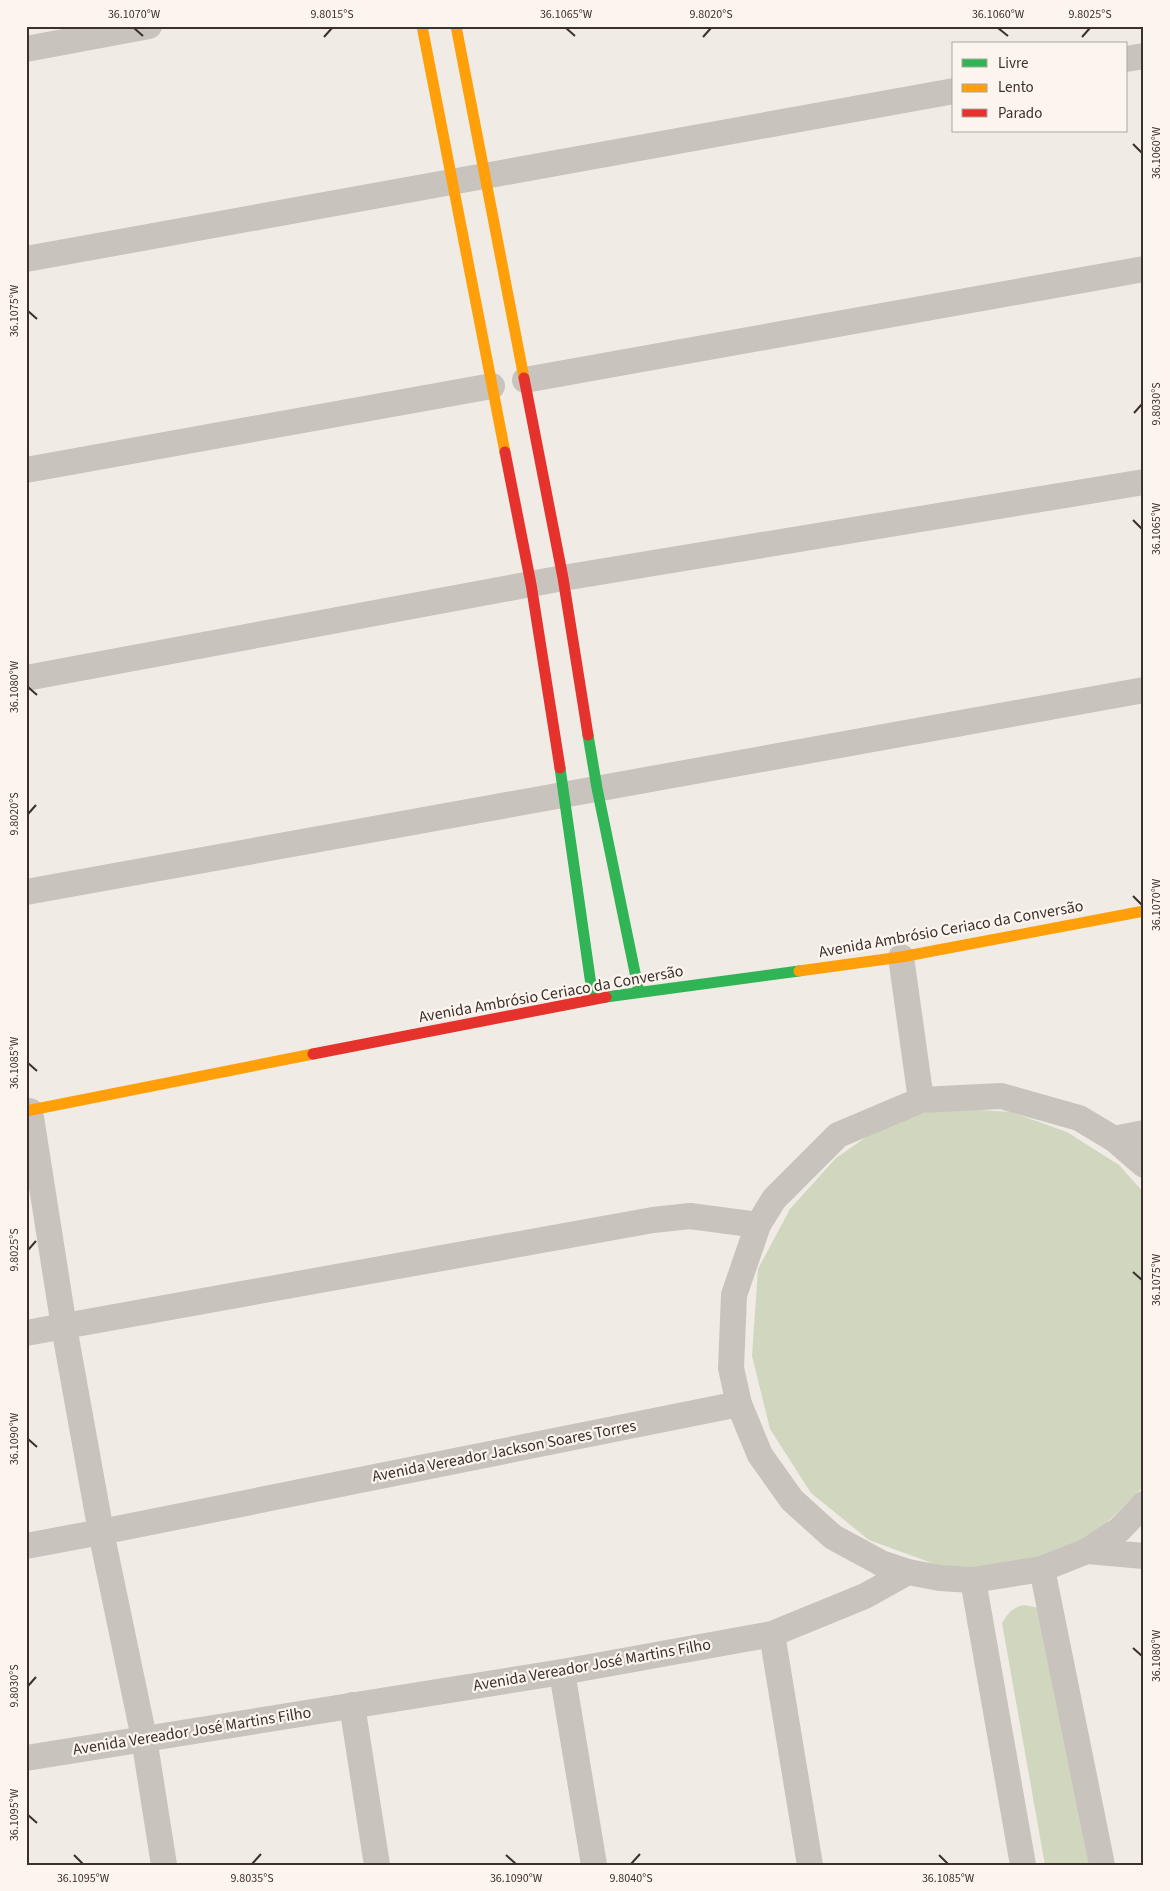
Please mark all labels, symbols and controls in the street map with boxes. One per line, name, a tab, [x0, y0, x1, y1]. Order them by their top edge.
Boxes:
text: 36.1070°W	[108, 6, 161, 23]
text: 9.8015°S	[310, 6, 354, 23]
text: 36.1065°W	[540, 6, 593, 23]
text: 9.8020°S	[689, 6, 733, 23]
text: 36.1060°W	[972, 6, 1025, 23]
text: 9.8025°S	[1068, 6, 1112, 23]
legend	[952, 42, 1128, 132]
text: Livre	[998, 53, 1028, 74]
text: Lento	[998, 77, 1034, 98]
text: Parado	[998, 103, 1042, 124]
text: 36.1060°W	[1148, 126, 1165, 179]
text: 36.1075°W	[6, 284, 23, 337]
text: 9.8030°S	[1148, 382, 1165, 426]
text: 36.1065°W	[1148, 502, 1165, 555]
text: 36.1080°W	[6, 660, 23, 713]
text: 9.8020°S	[6, 792, 23, 836]
text: 36.1070°W	[1148, 878, 1165, 931]
street label: Avenida Ambrósio Ceriaco da Conversão	[817, 895, 1085, 963]
street label: Avenida Ambrósio Ceriaco da Conversão	[417, 960, 685, 1028]
text: 36.1085°W	[6, 1036, 23, 1089]
text: 9.8025°S	[6, 1228, 23, 1272]
text: 36.1075°W	[1148, 1253, 1165, 1306]
text: 36.1090°W	[6, 1412, 23, 1465]
street label: Avenida Vereador Jackson Soares Torres	[370, 1415, 638, 1487]
text: 36.1080°W	[1148, 1629, 1165, 1682]
street label: Avenida Vereador José Martins Filho	[471, 1633, 713, 1697]
text: 9.8030°S	[6, 1664, 23, 1708]
street label: Avenida Vereador José Martins Filho	[71, 1701, 313, 1761]
text: 36.1095°W	[6, 1788, 23, 1841]
text: 36.1095°W	[57, 1870, 110, 1887]
text: 9.8035°S	[230, 1870, 274, 1887]
text: 36.1090°W	[490, 1870, 543, 1887]
text: 9.8040°S	[609, 1870, 653, 1887]
text: 36.1085°W	[922, 1870, 975, 1887]

